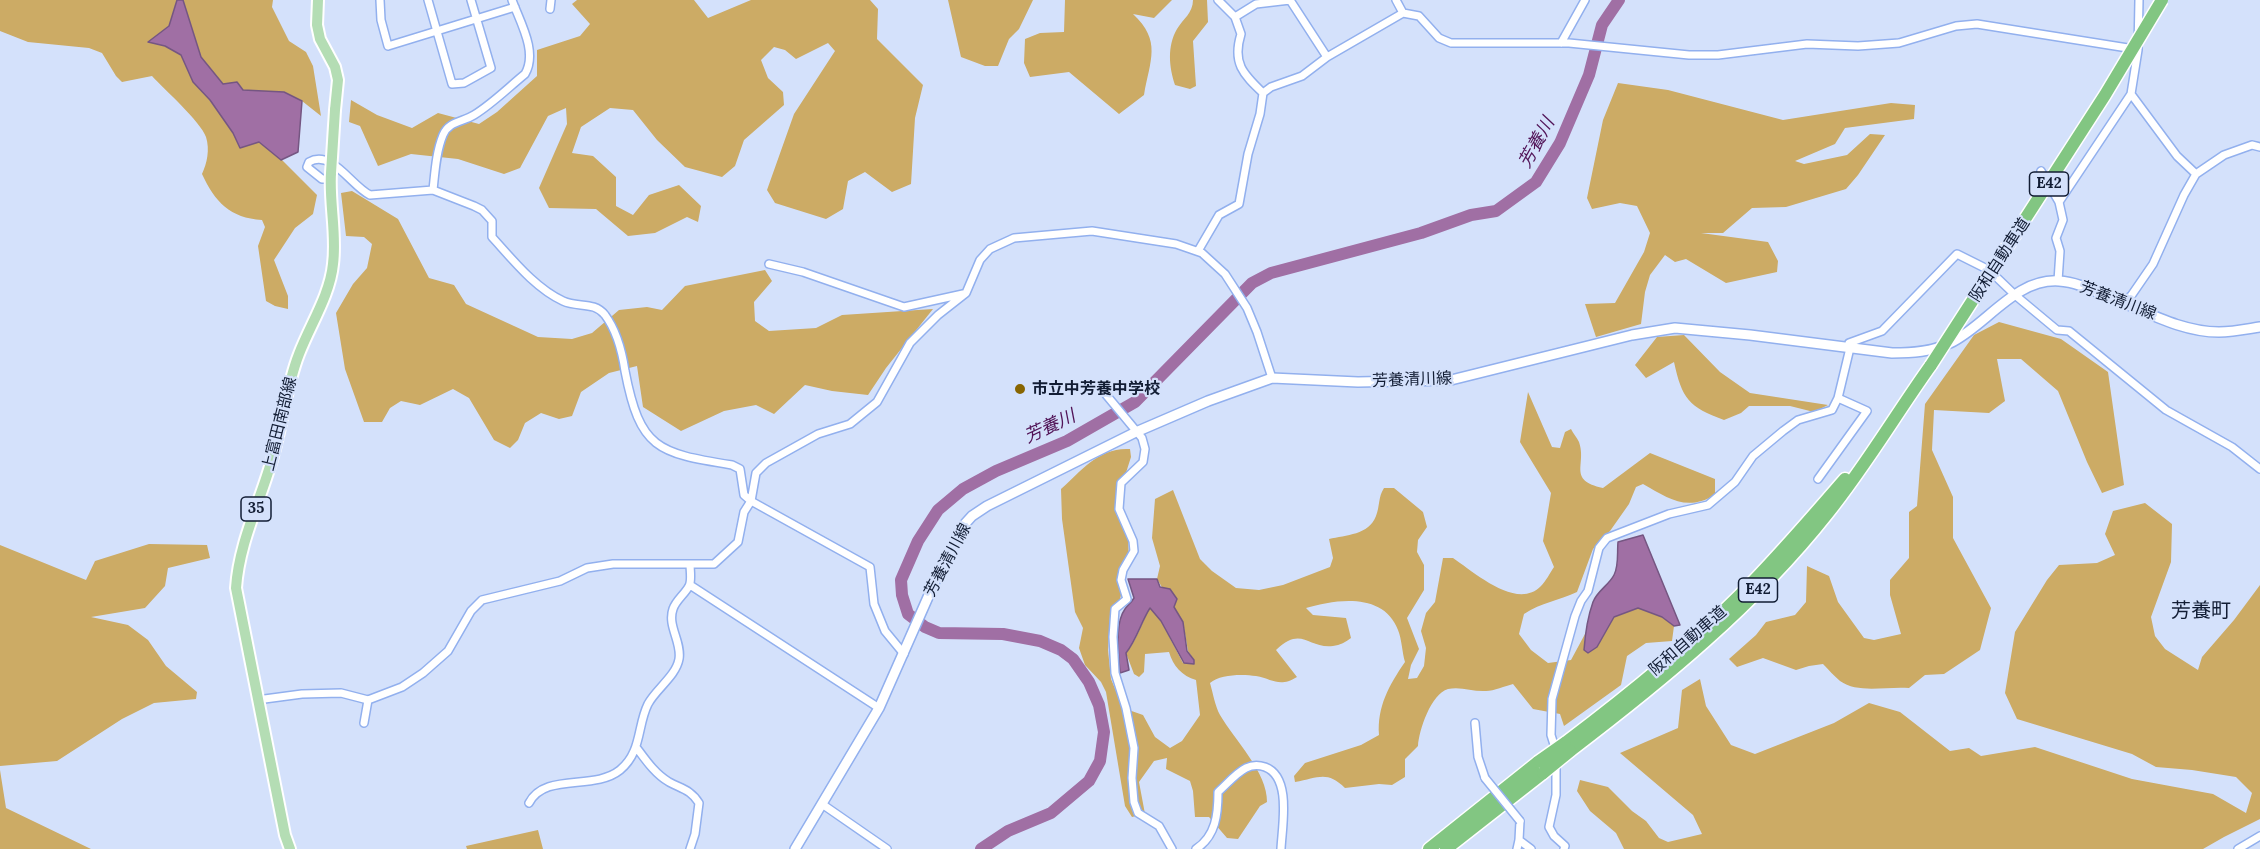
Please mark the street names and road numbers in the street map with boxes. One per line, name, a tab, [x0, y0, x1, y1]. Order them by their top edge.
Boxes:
road number: E42	[2030, 172, 2068, 196]
street label: 阪和自動車道	[1966, 215, 2034, 305]
street label: 芳養清川線	[2077, 278, 2159, 324]
street label: 芳養清川線	[1372, 369, 1452, 391]
street label: 上富田南部線	[259, 375, 301, 473]
road number: 35	[241, 497, 271, 521]
street label: 芳養清川線	[921, 520, 975, 600]
road number: E42	[1738, 578, 1778, 602]
street label: 阪和自動車道	[1645, 602, 1731, 680]

